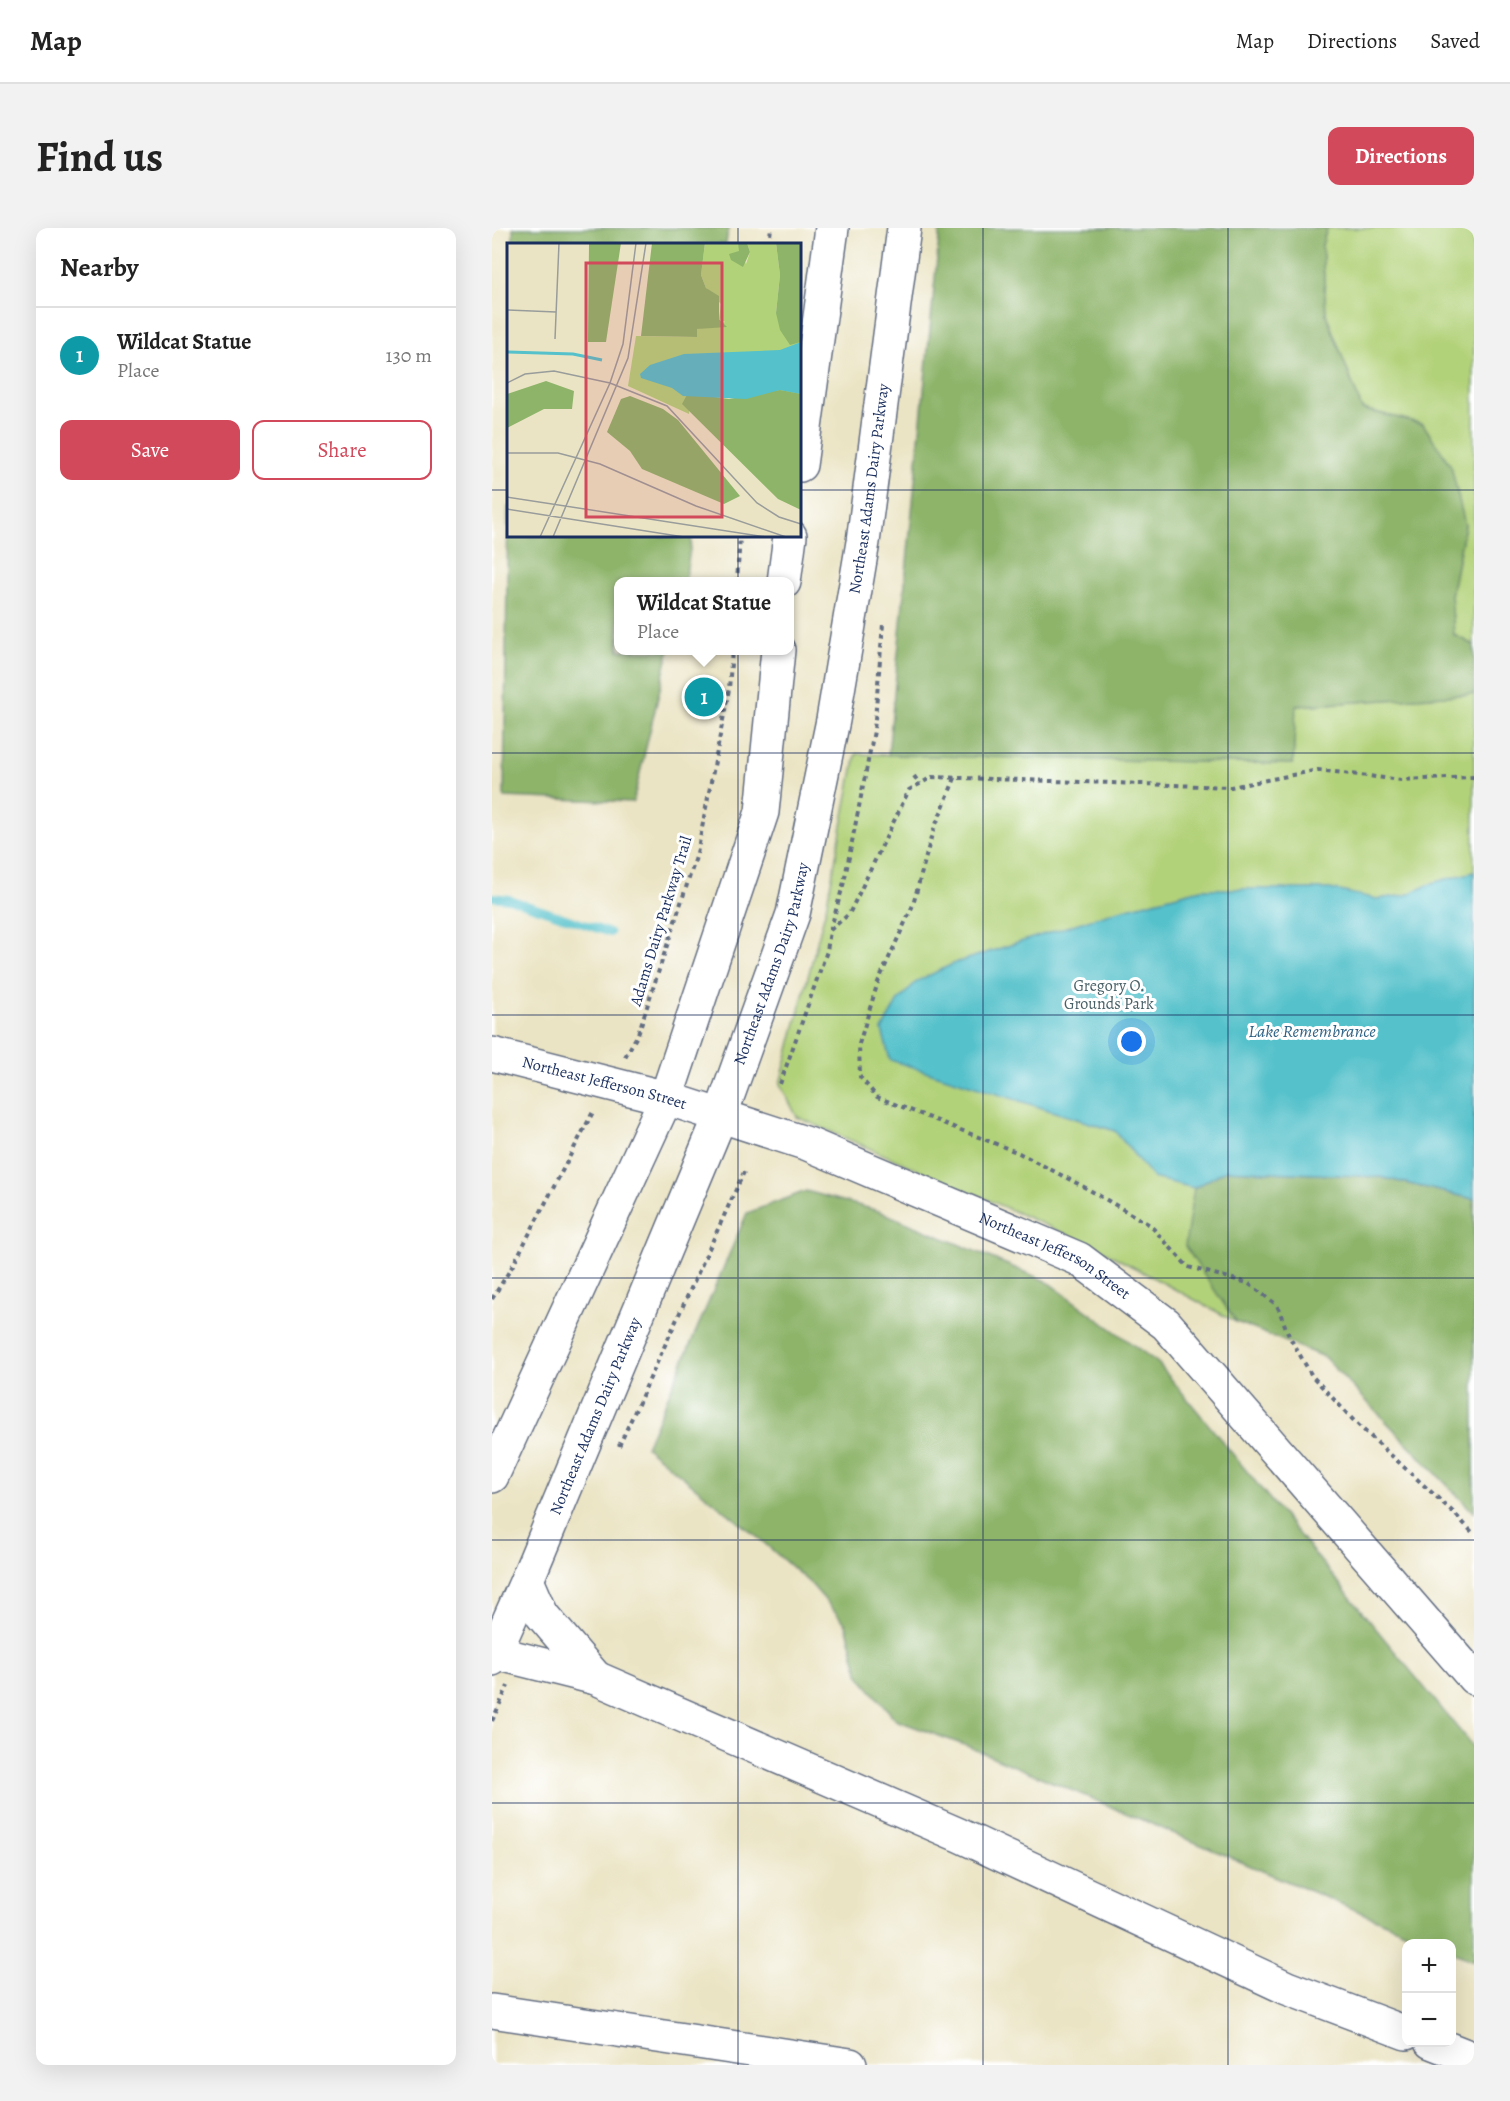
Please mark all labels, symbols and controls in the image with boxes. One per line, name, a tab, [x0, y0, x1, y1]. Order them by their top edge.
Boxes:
text: Map	[30, 22, 82, 60]
text: Map	[1236, 27, 1274, 55]
text: Directions	[1307, 27, 1397, 55]
text: Saved	[1430, 27, 1480, 55]
button: Directions	[1328, 127, 1474, 185]
text: Find us	[36, 128, 163, 185]
inset map	[507, 243, 801, 537]
text: Nearby	[60, 250, 139, 285]
text: Wildcat Statue	[117, 327, 251, 357]
text: 1	[76, 342, 83, 369]
text: 130 m	[386, 342, 432, 369]
text: Place	[117, 357, 159, 384]
street label: Northeast Adams Dairy Parkway	[843, 381, 895, 595]
button: Save	[60, 420, 240, 480]
button: Share	[252, 420, 432, 480]
popup	[614, 577, 794, 655]
text: Wildcat Statue	[637, 588, 771, 618]
text: Place	[637, 618, 679, 645]
pin: 1	[684, 674, 724, 720]
street label: Adams Dairy Parkway Trail	[624, 833, 697, 1010]
street label: Northeast Adams Dairy Parkway	[729, 860, 815, 1068]
park label: Gregory O. Grounds Park	[1064, 975, 1154, 1015]
water label: Lake Remembrance	[1248, 1019, 1376, 1043]
your location	[1117, 1027, 1146, 1056]
street label: Northeast Jefferson Street	[520, 1051, 690, 1115]
street label: Northeast Jefferson Street	[975, 1207, 1135, 1305]
street label: Northeast Adams Dairy Parkway	[544, 1313, 647, 1518]
map controls	[1402, 1939, 1456, 2047]
button: +	[1402, 1939, 1456, 1993]
button: −	[1402, 1993, 1456, 2047]

